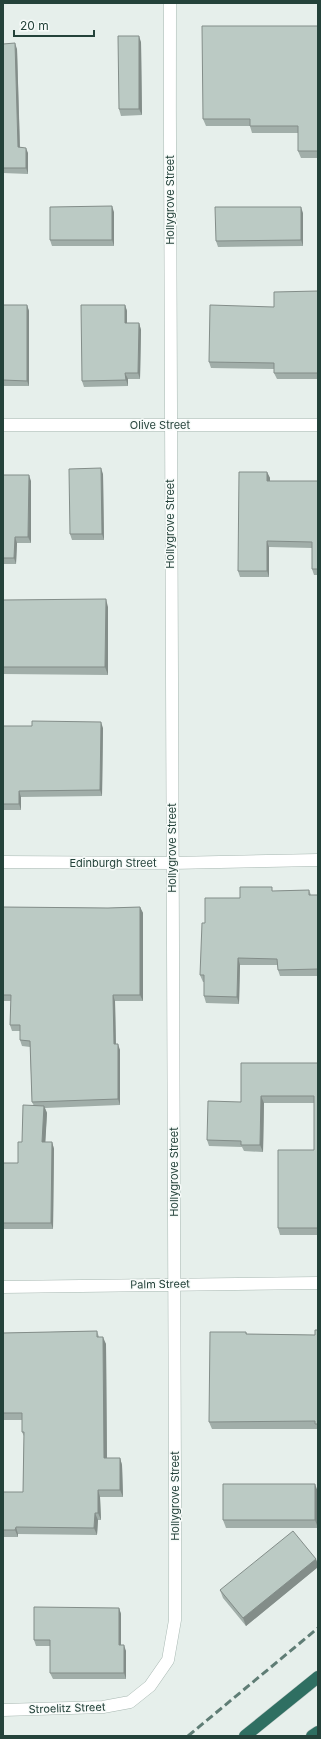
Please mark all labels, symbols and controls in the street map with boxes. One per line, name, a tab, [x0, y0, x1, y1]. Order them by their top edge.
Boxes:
scale bar	[14, 12, 94, 38]
text: 20 m	[20, 18, 49, 33]
street label: Hollygrove Street	[163, 155, 177, 245]
street label: Olive Street	[130, 418, 191, 432]
street label: Hollygrove Street	[163, 479, 177, 569]
street label: Hollygrove Street	[165, 803, 179, 893]
street label: Edinburgh Street	[69, 856, 157, 870]
street label: Hollygrove Street	[167, 1127, 181, 1217]
street label: Palm Street	[130, 1276, 190, 1292]
street label: Hollygrove Street	[168, 1451, 182, 1541]
street label: Stroelitz Street	[28, 1700, 106, 1716]

